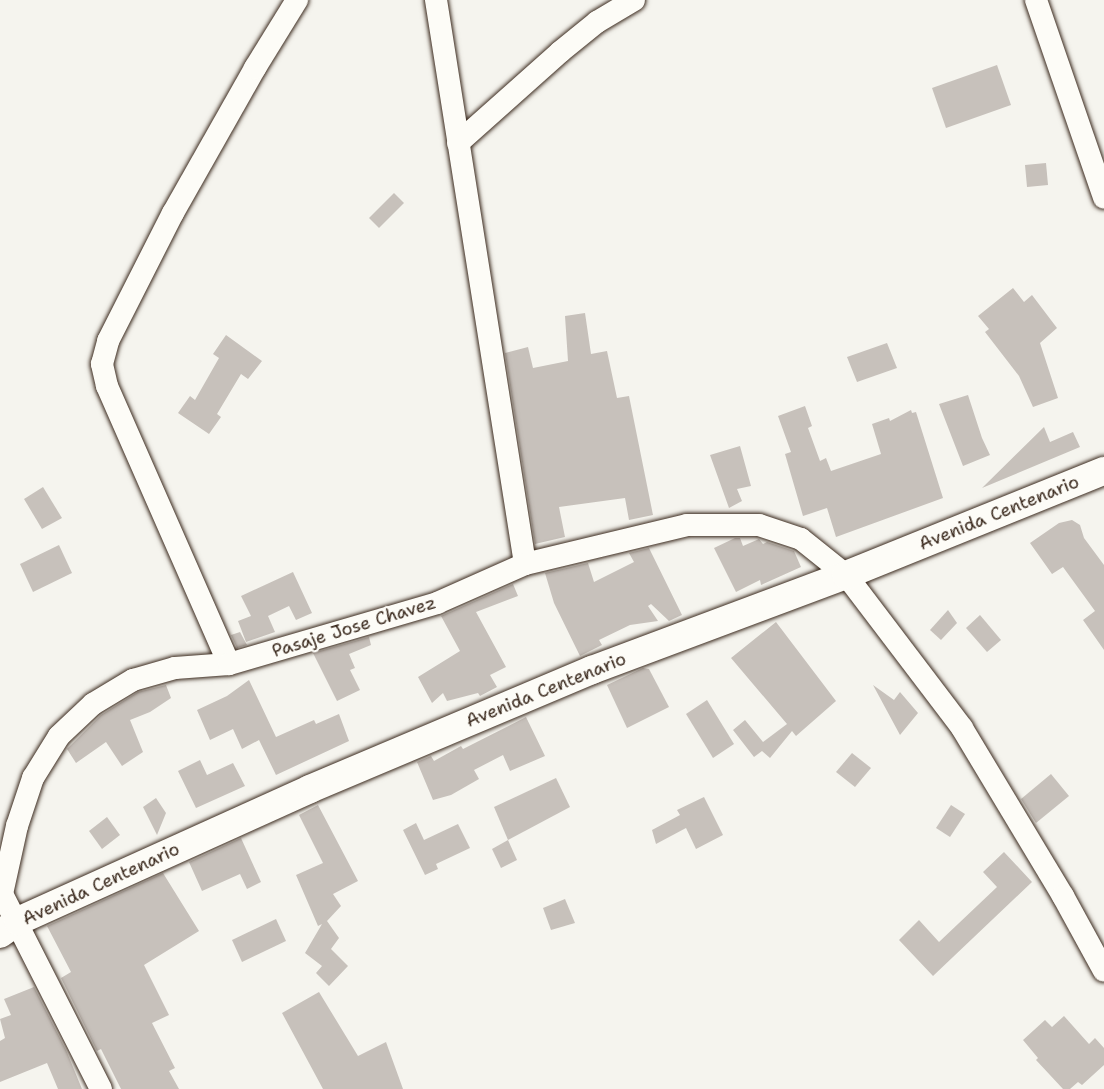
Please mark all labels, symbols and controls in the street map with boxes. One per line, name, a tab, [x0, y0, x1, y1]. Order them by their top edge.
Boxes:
street label: Avenida Centenario	[916, 471, 1082, 555]
street label: Pasaje Jose Chavez	[269, 592, 439, 662]
street label: Avenida Centenario	[463, 648, 629, 732]
street label: Avenida Centenario	[19, 838, 183, 930]

